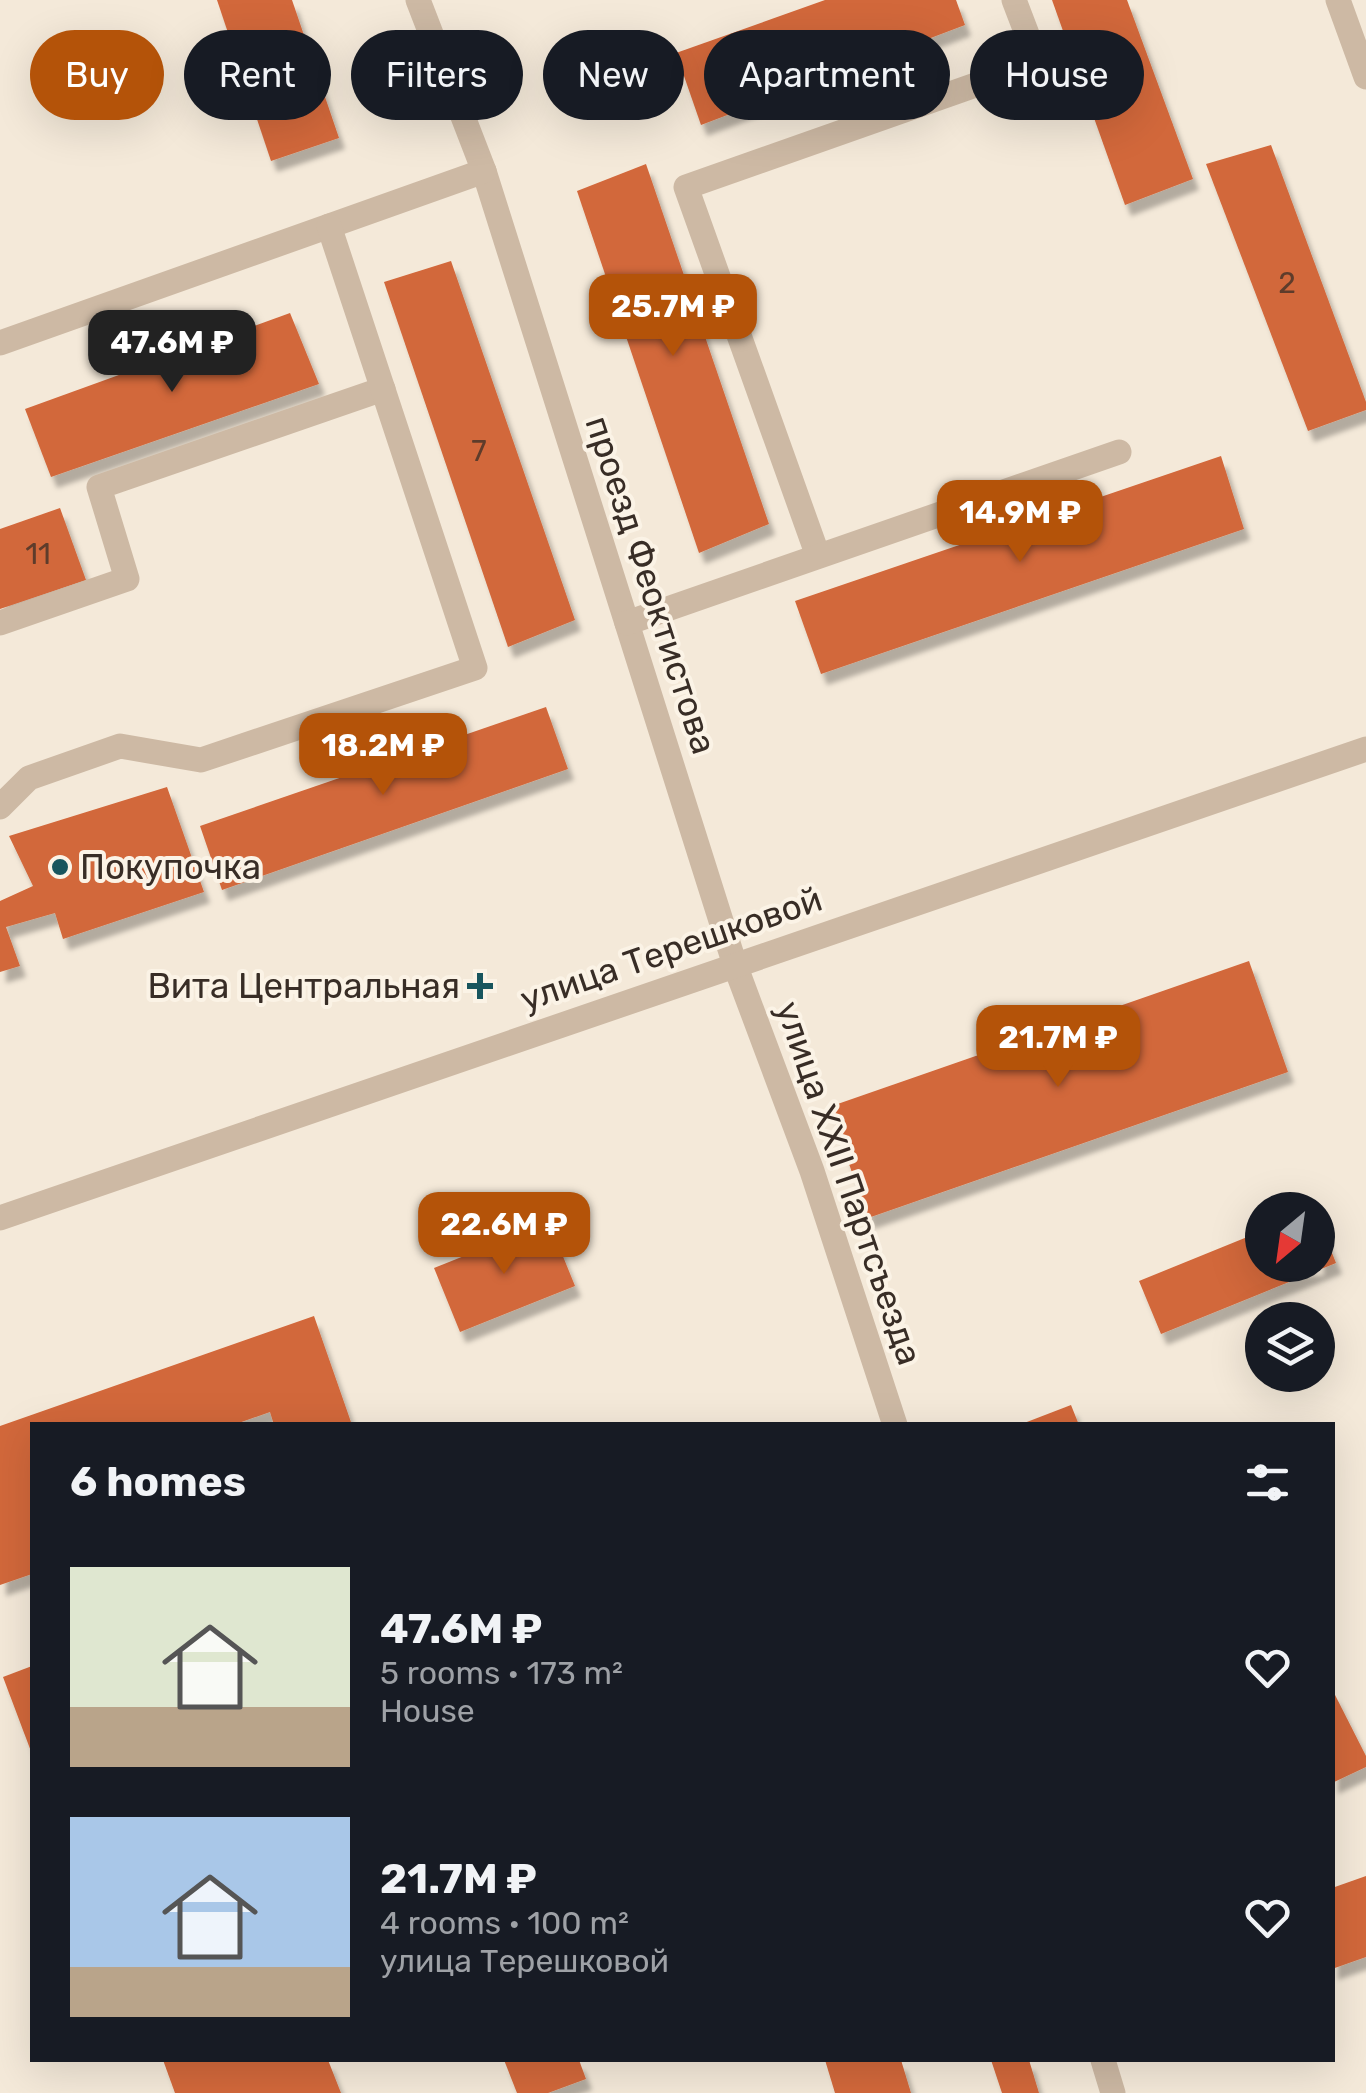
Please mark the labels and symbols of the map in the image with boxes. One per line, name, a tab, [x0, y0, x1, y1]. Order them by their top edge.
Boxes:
house number: 2	[1278, 265, 1296, 301]
pin: 25.7M ₽	[581, 274, 765, 359]
pin: 47.6M ₽	[80, 310, 264, 395]
street label: проезд Феоктистова	[577, 411, 725, 759]
house number: 7	[471, 433, 487, 469]
pin: 14.9M ₽	[928, 480, 1112, 565]
house number: 11	[25, 536, 51, 572]
pin: 18.2M ₽	[291, 713, 475, 798]
place label: Покупочка	[80, 846, 261, 888]
marker: Покупочка	[49, 856, 71, 878]
street label: улица Терешковой	[515, 878, 827, 1020]
place label: Вита Центральная	[147, 965, 460, 1007]
marker: Вита Центральная	[469, 975, 491, 997]
street label: улица XXII Партсъезда	[767, 996, 931, 1370]
pin: 21.7M ₽	[966, 1005, 1150, 1090]
pin: 22.6M ₽	[412, 1192, 596, 1277]
north arrow	[1245, 1192, 1335, 1282]

